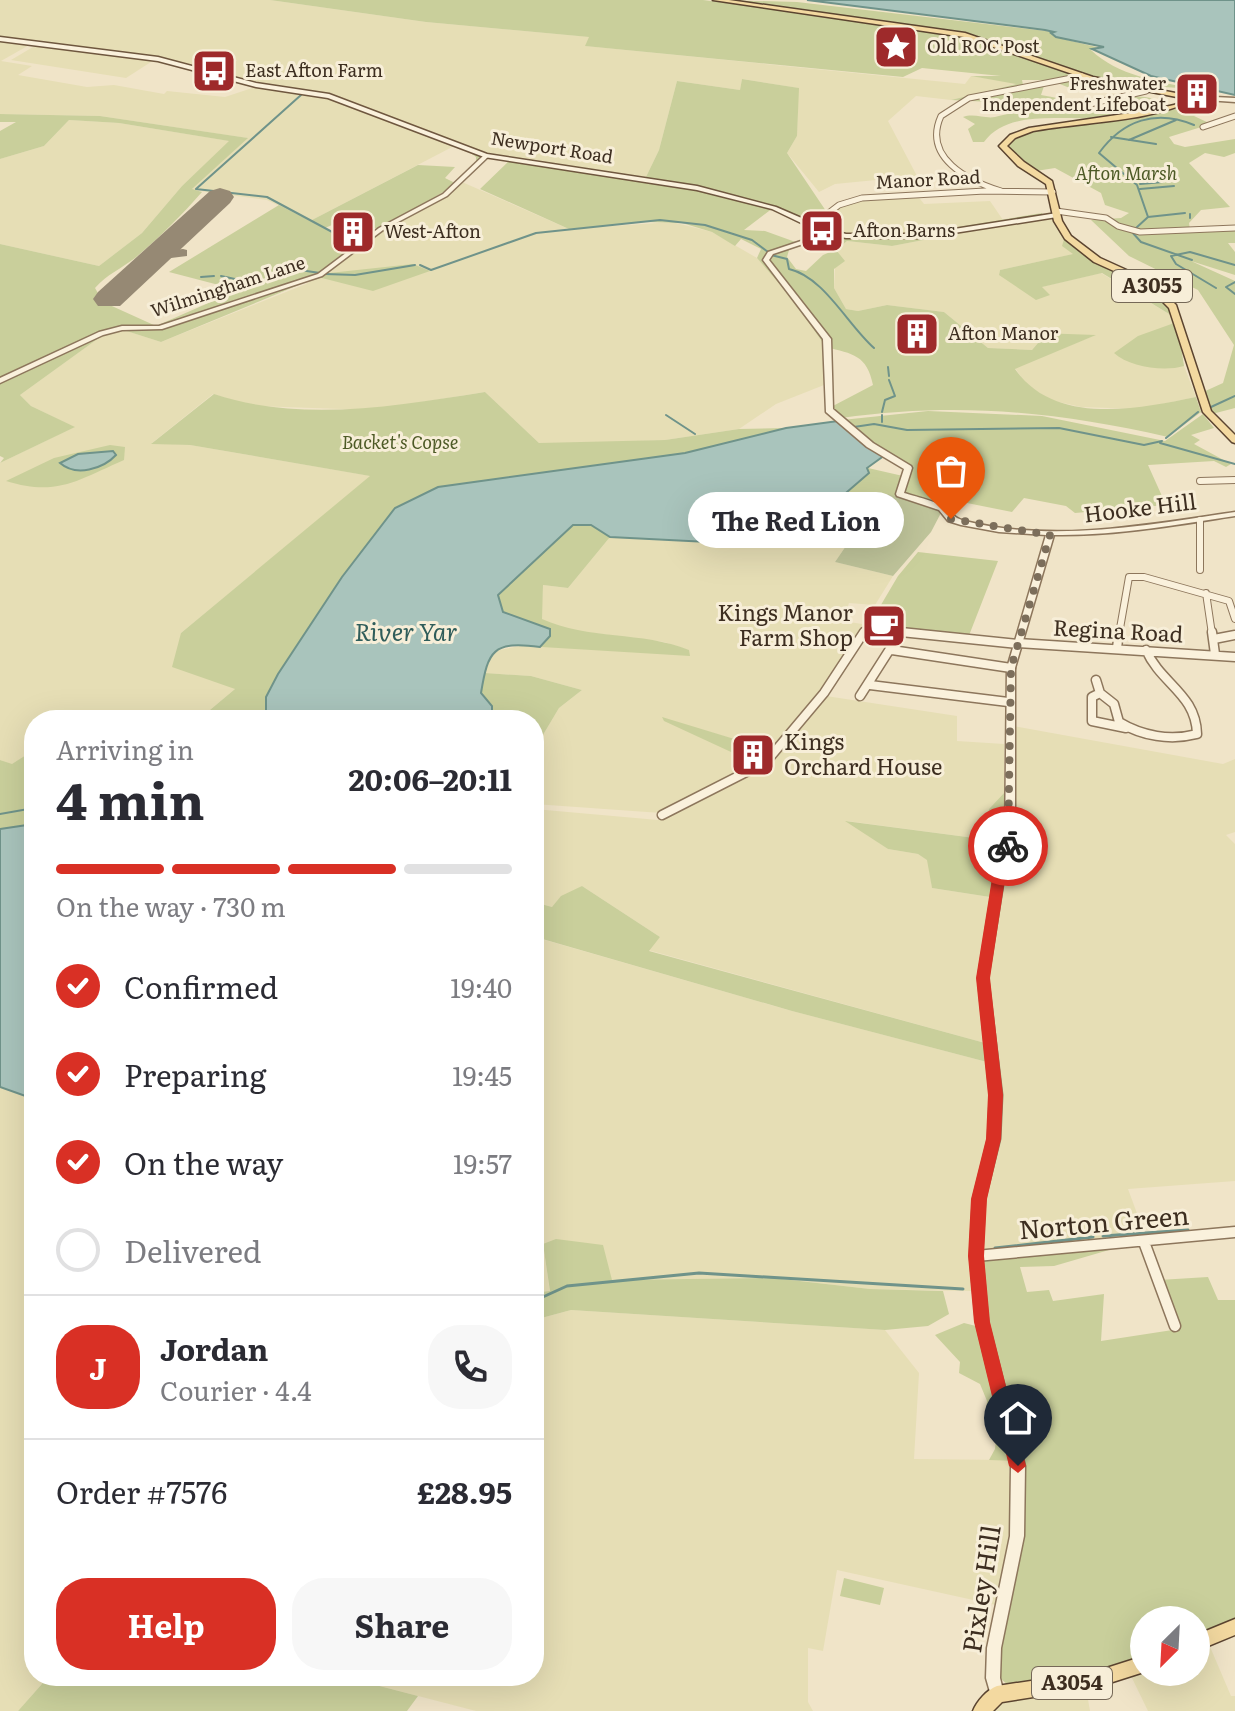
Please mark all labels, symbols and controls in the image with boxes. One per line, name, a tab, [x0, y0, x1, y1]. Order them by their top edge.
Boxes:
place icon: Old ROC Post	[872, 23, 920, 71]
place label: Old ROC Post	[927, 32, 1040, 59]
bus stop icon: East Afton Farm	[190, 47, 238, 95]
place label: East Afton Farm	[245, 56, 383, 83]
place label: Freshwater Independent Lifeboat	[982, 69, 1167, 117]
building icon: Freshwater Independent Lifeboat	[1173, 70, 1221, 118]
street label: Newport Road	[489, 124, 615, 169]
park label: Afton Marsh	[1075, 159, 1178, 186]
street label: Manor Road	[875, 162, 981, 195]
bus stop icon: Afton Barns	[798, 207, 846, 255]
building icon: West-Afton	[329, 208, 377, 256]
place label: Afton Barns	[853, 216, 955, 243]
place label: West-Afton	[384, 217, 481, 244]
street label: Wilmingham Lane	[147, 248, 308, 323]
road number: A3055	[1112, 270, 1192, 302]
building icon: Afton Manor	[893, 310, 941, 358]
place label: Afton Manor	[948, 319, 1059, 346]
park label: Backet's Copse	[342, 428, 458, 455]
pin	[917, 437, 985, 519]
icon: bag	[929, 449, 973, 493]
street label: Hooke Hill	[1082, 483, 1198, 530]
callout: The Red Lion	[687, 491, 903, 547]
text: The Red Lion	[711, 500, 881, 539]
place label: Kings Manor Farm Shop	[718, 595, 854, 653]
cafe icon: Kings Manor Farm Shop	[860, 602, 908, 650]
street label: Regina Road	[1052, 610, 1184, 649]
water label: River Yar	[354, 613, 458, 648]
place label: Kings Orchard House	[784, 724, 942, 782]
text: Arriving in	[56, 729, 194, 768]
building icon: Kings Orchard House	[729, 731, 777, 779]
text: 20:06–20:11	[348, 756, 512, 800]
text: 4 min	[56, 759, 205, 836]
courier	[968, 806, 1048, 886]
icon: bike	[986, 824, 1030, 868]
text: On the way · 730 m	[56, 886, 286, 925]
icon: check	[56, 964, 100, 1008]
text: Confirmed	[124, 964, 278, 1008]
text: 19:40	[450, 967, 512, 1006]
icon: check	[56, 1052, 100, 1096]
text: Preparing	[124, 1052, 266, 1096]
text: 19:45	[452, 1055, 512, 1094]
icon: check	[56, 1140, 100, 1184]
text: On the way	[124, 1140, 283, 1184]
text: 19:57	[453, 1143, 512, 1182]
street label: Norton Green	[1017, 1194, 1191, 1247]
text: Delivered	[124, 1228, 261, 1272]
button: phone	[428, 1325, 512, 1409]
text: Jordan	[160, 1326, 268, 1370]
text: J	[89, 1345, 107, 1389]
text: Courier · 4.4	[160, 1370, 312, 1409]
pin	[984, 1384, 1052, 1466]
icon: home	[996, 1396, 1040, 1440]
text: Order #7576	[56, 1469, 227, 1513]
text: £28.95	[417, 1469, 512, 1513]
street label: Pixley Hill	[950, 1522, 1009, 1655]
button: Help	[56, 1578, 276, 1670]
button: Share	[292, 1578, 512, 1670]
north arrow	[1130, 1606, 1210, 1686]
map controls	[1130, 1606, 1210, 1686]
road number: A3054	[1032, 1667, 1112, 1699]

